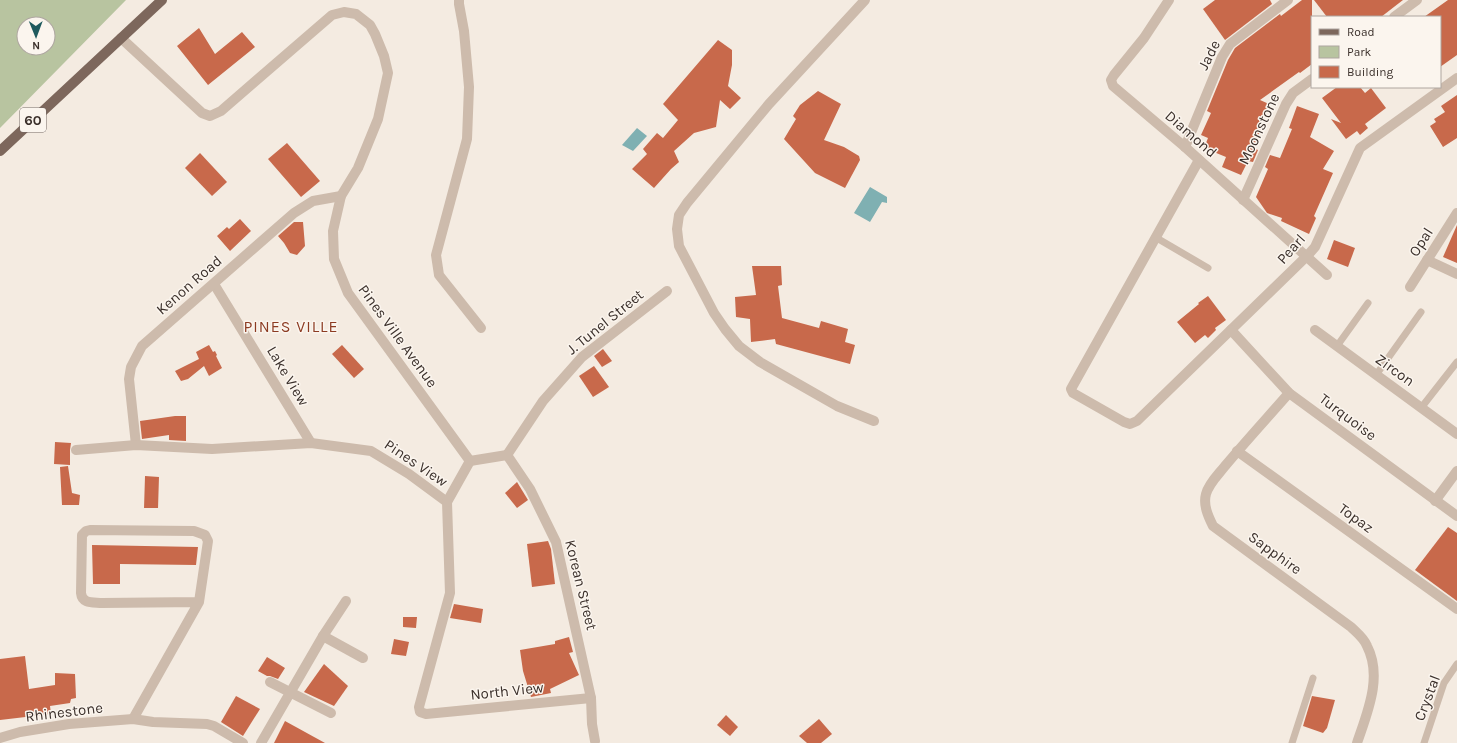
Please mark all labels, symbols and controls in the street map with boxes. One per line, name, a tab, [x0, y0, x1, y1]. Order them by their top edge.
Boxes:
north arrow	[16, 16, 56, 56]
legend	[1311, 16, 1441, 88]
text: Road	[1347, 25, 1375, 39]
street label: Jade	[1194, 37, 1224, 73]
text: N	[32, 39, 40, 52]
text: Park	[1347, 45, 1372, 59]
text: Building	[1347, 65, 1394, 79]
street label: Moonstone	[1235, 90, 1283, 168]
street label: Diamond	[1161, 107, 1221, 161]
road number: 60	[20, 108, 46, 132]
street label: Opal	[1405, 224, 1437, 260]
street label: Pearl	[1273, 230, 1309, 268]
street label: Kenon Road	[152, 252, 226, 318]
street label: Pines Ville Avenue	[355, 281, 441, 391]
street label: J. Tunel Street	[563, 285, 647, 358]
district label: PINES VILLE	[243, 317, 339, 336]
street label: Lake View	[263, 343, 313, 409]
street label: Zircon	[1372, 350, 1418, 390]
street label: Turquoise	[1316, 390, 1380, 444]
street label: Pines View	[381, 435, 451, 491]
street label: Topaz	[1335, 499, 1377, 537]
street label: Sapphire	[1245, 528, 1305, 578]
street label: Korean Street	[561, 538, 601, 632]
street label: Crystal	[1410, 673, 1444, 723]
street label: North View	[469, 678, 545, 704]
street label: Rhinestone	[24, 698, 104, 726]

